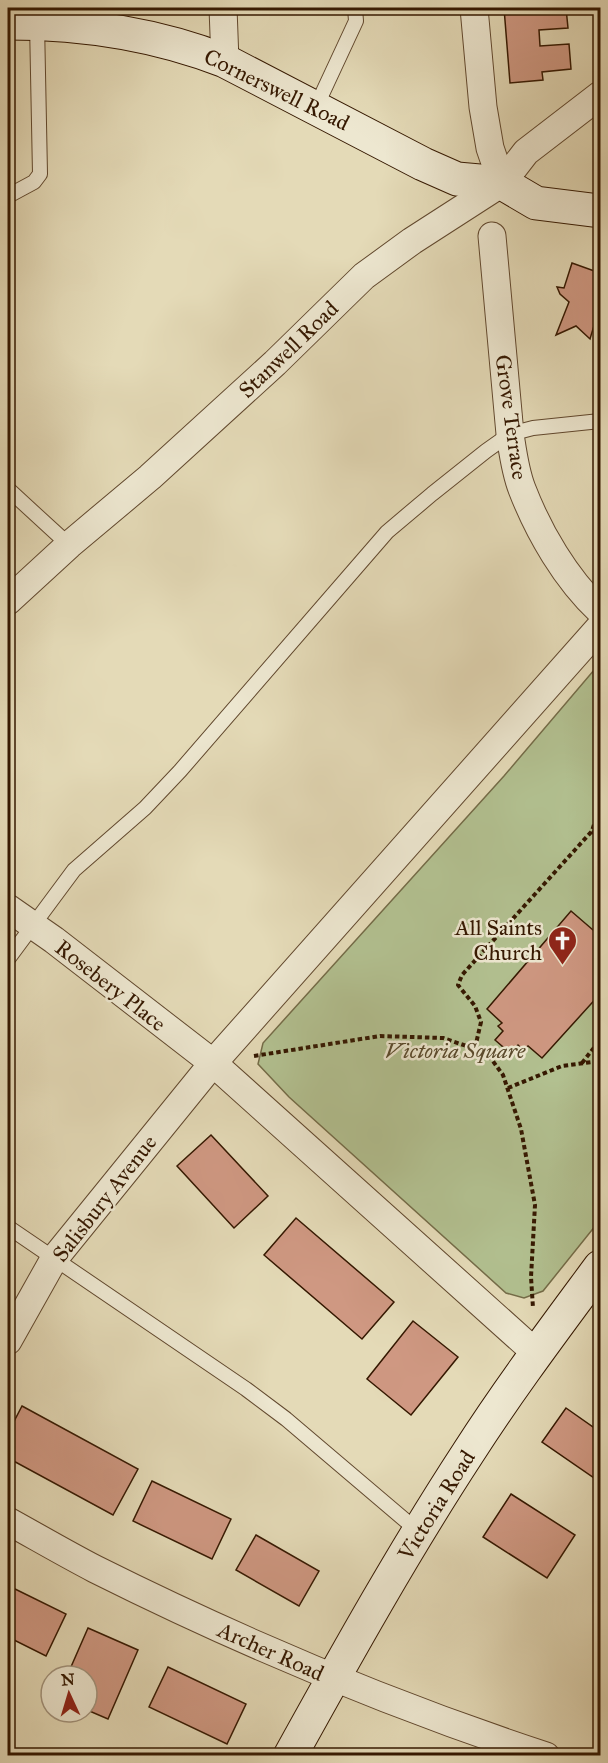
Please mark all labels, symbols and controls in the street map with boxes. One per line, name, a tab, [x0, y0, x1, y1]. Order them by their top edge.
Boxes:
street label: Cornerswell Road	[200, 43, 354, 136]
street label: Stanwell Road	[233, 295, 344, 404]
street label: Grove Terrace	[489, 353, 534, 481]
place label: All Saints Church	[454, 914, 542, 966]
church icon: All Saints Church	[547, 924, 579, 966]
street label: Rosebery Place	[50, 934, 171, 1037]
park label: Victoria Square	[385, 1037, 526, 1064]
street label: Salisbury Avenue	[46, 1129, 162, 1267]
street label: Victoria Road	[391, 1445, 481, 1566]
street label: Archer Road	[213, 1616, 328, 1687]
north arrow	[39, 1664, 99, 1724]
text: N	[61, 1670, 76, 1689]

